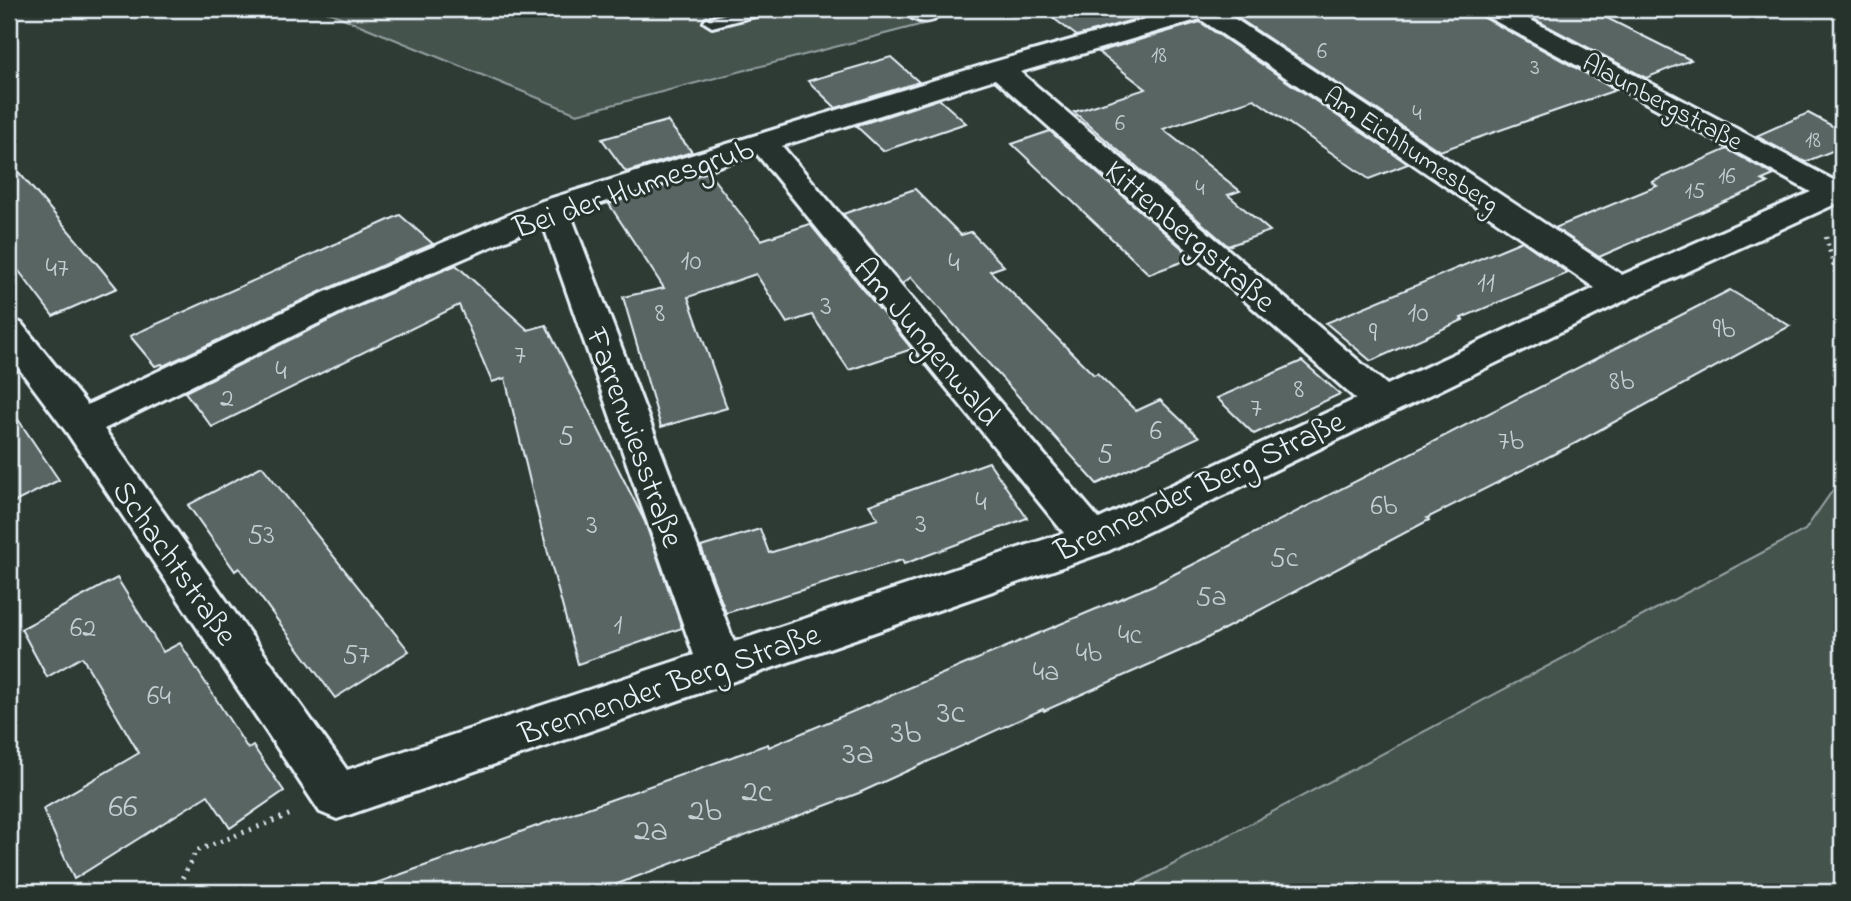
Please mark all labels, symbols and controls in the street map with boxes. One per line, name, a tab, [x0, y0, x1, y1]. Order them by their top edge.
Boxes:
house number: 6	[1317, 36, 1327, 69]
house number: 18	[1151, 40, 1167, 73]
street label: Alaunbergstraße	[1575, 45, 1749, 162]
house number: 3	[1530, 52, 1540, 85]
street label: Am Eichhumesberg	[1315, 79, 1506, 224]
house number: 4	[1412, 98, 1422, 131]
house number: 6	[1115, 108, 1125, 141]
house number: 18	[1805, 125, 1821, 158]
street label: Bei der Humesgrub	[507, 127, 761, 254]
street label: Kittenbergstraße	[1093, 150, 1285, 326]
house number: 16	[1718, 161, 1736, 194]
house number: 4	[1195, 173, 1205, 206]
house number: 15	[1685, 176, 1705, 209]
house number: 10	[680, 242, 702, 283]
house number: 4	[948, 244, 960, 285]
street label: Am Jungenwald	[840, 248, 1010, 438]
house number: 47	[45, 249, 69, 290]
house number: 11	[1477, 264, 1495, 305]
house number: 3	[820, 287, 832, 328]
house number: 8	[655, 294, 665, 335]
house number: 10	[1407, 294, 1429, 335]
house number: 9b	[1712, 310, 1736, 351]
house number: 9	[1369, 314, 1378, 355]
street label: Farrenwiesstraße	[571, 321, 694, 555]
house number: 7	[514, 336, 526, 377]
house number: 4	[275, 352, 287, 393]
house number: 8b	[1609, 362, 1635, 403]
house number: 8	[1294, 370, 1304, 411]
house number: 2	[220, 379, 234, 420]
house number: 7	[1250, 389, 1262, 430]
street label: Brennender Berg Straße	[1047, 400, 1354, 577]
house number: 6	[1150, 412, 1162, 453]
house number: 5	[558, 417, 574, 458]
house number: 7b	[1498, 422, 1524, 463]
house number: 5	[1097, 435, 1113, 476]
street label: Schachtstraße	[99, 472, 248, 657]
house number: 4	[975, 483, 987, 524]
house number: 6b	[1370, 487, 1398, 528]
house number: 3	[915, 505, 927, 546]
house number: 3	[586, 506, 598, 547]
house number: 53	[247, 516, 275, 557]
house number: 5c	[1270, 539, 1299, 580]
house number: 5a	[1195, 578, 1227, 619]
house number: 1	[614, 606, 623, 647]
house number: 62	[70, 609, 96, 650]
street label: Brennender Berg Straße	[512, 613, 828, 760]
house number: 4c	[1118, 616, 1143, 657]
house number: 4b	[1076, 634, 1102, 675]
house number: 57	[342, 636, 370, 677]
house number: 4a	[1033, 653, 1059, 694]
house number: 64	[147, 677, 171, 718]
house number: 3c	[937, 690, 965, 738]
house number: 3b	[890, 710, 922, 758]
house number: 3a	[842, 731, 874, 779]
house number: 2c	[741, 769, 773, 817]
house number: 66	[108, 784, 138, 832]
house number: 2b	[688, 788, 722, 836]
house number: 2a	[634, 808, 668, 856]

